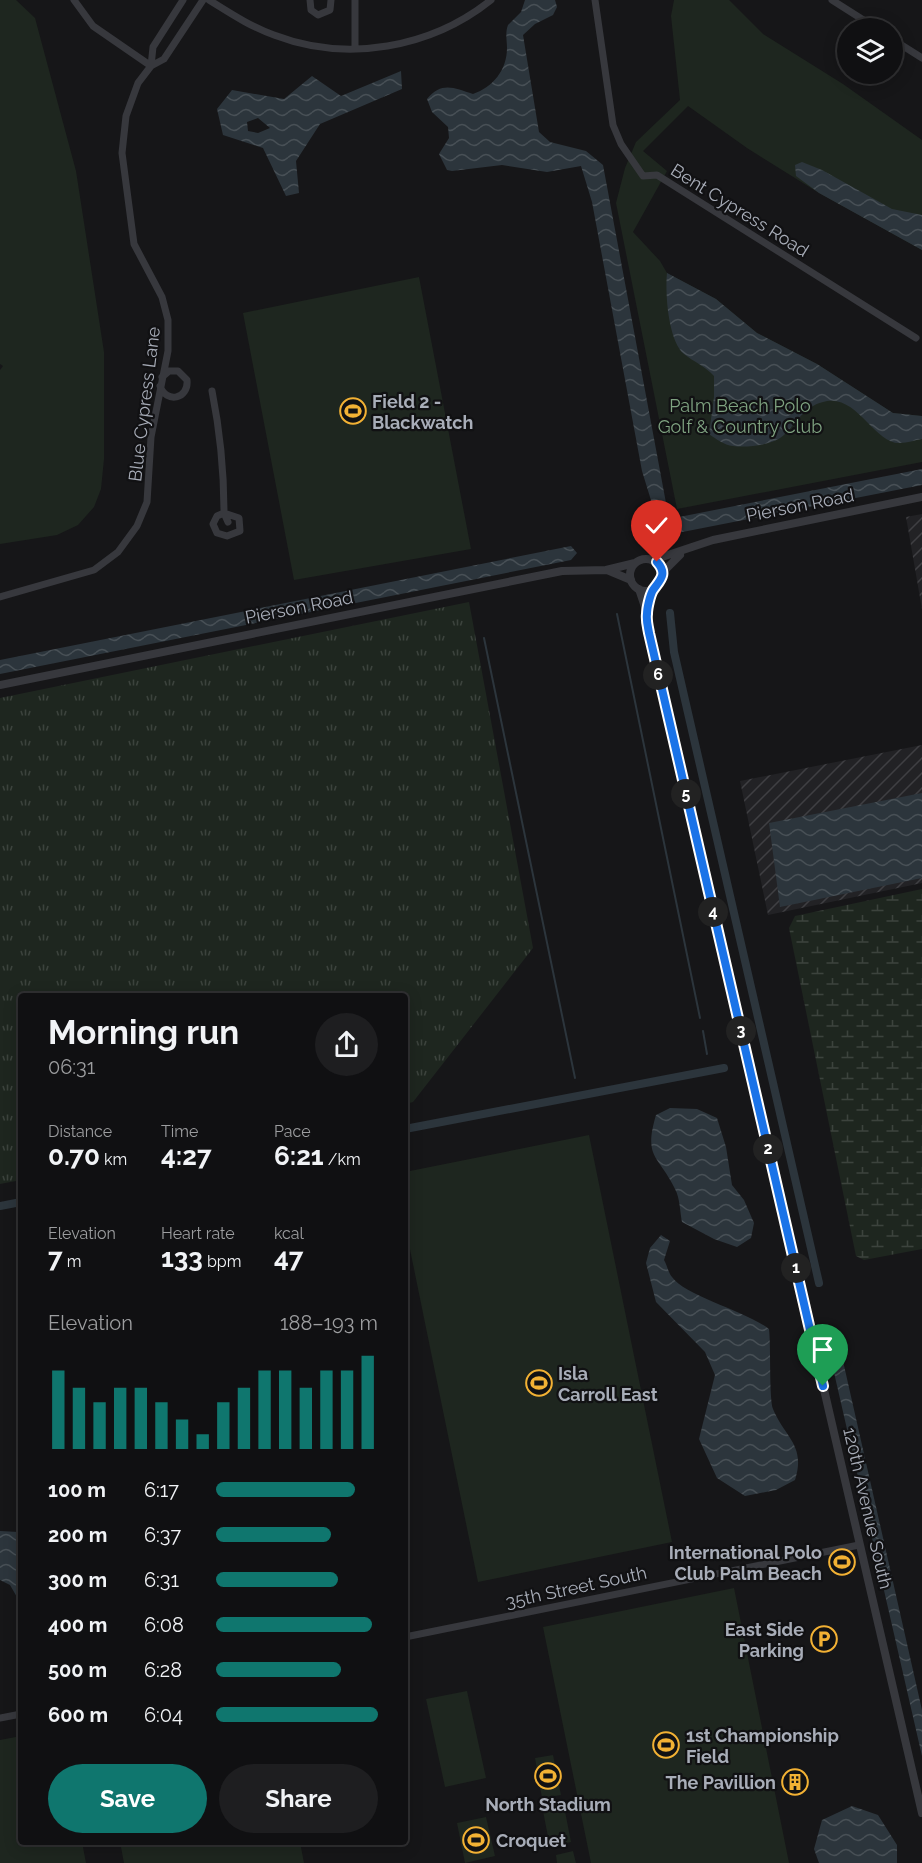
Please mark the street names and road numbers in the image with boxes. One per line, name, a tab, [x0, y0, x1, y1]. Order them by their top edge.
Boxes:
street label: Bent Cypress Road	[667, 159, 813, 261]
street label: Blue Cypress Lane	[124, 325, 164, 483]
street label: Pierson Road	[744, 484, 856, 526]
street label: Pierson Road	[243, 586, 355, 628]
street label: 120th Avenue South	[839, 1425, 897, 1591]
street label: 35th Street South	[503, 1562, 649, 1612]

